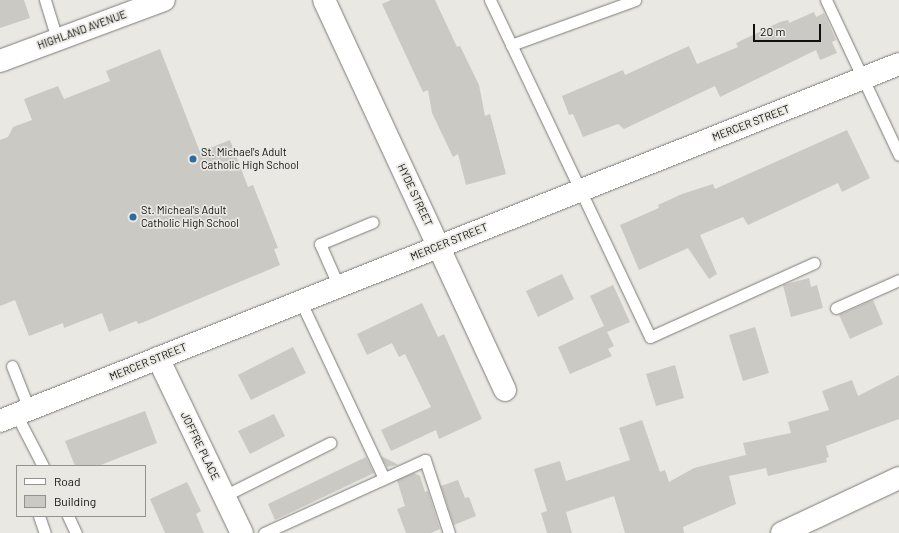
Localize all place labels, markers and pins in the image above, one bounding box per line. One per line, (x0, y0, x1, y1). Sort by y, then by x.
place label: St. Michael's Adult Catholic High School (201, 146, 299, 172)
marker: St. Michael's Adult Catholic High School (188, 154, 198, 164)
place label: St. Micheal's Adult Catholic High School (141, 204, 239, 230)
marker: St. Micheal's Adult Catholic High School (128, 212, 138, 222)

